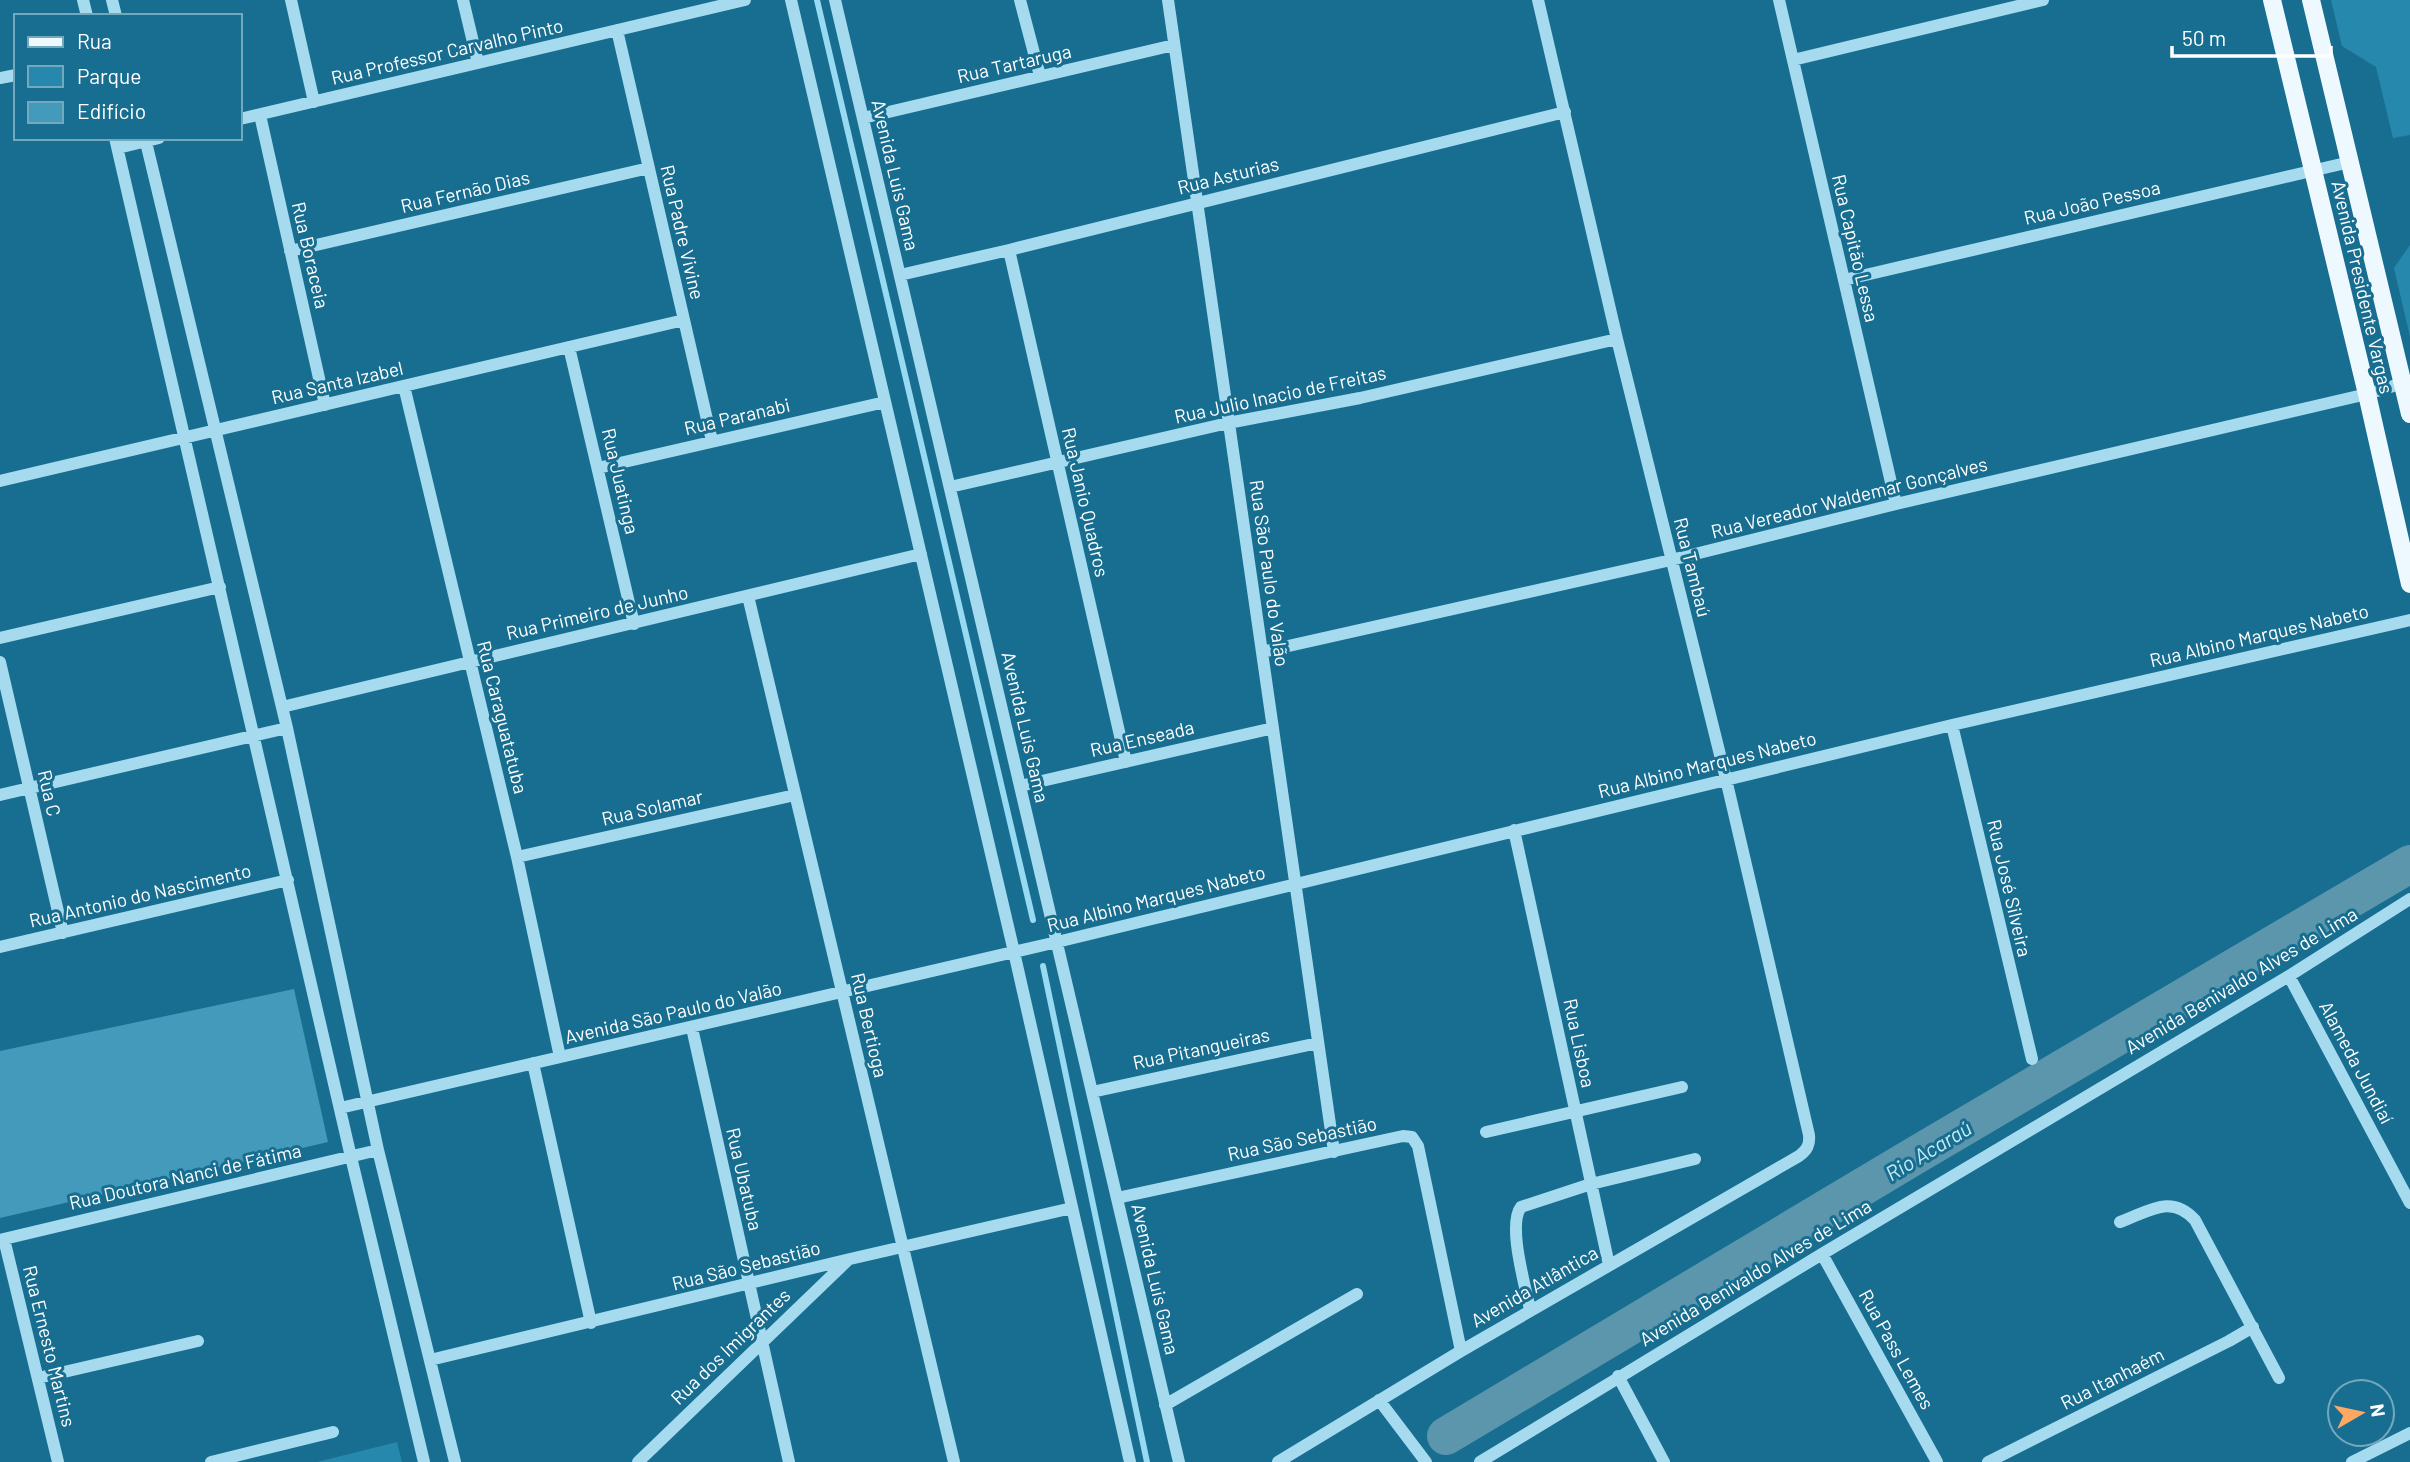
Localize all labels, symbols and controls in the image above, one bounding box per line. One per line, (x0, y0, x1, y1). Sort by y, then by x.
street label: Rua Professor Carvalho Pinto (329, 13, 565, 89)
legend (14, 14, 242, 140)
scale bar (2172, 14, 2331, 58)
text: 50 m (2182, 25, 2226, 50)
text: Rua (77, 28, 112, 53)
street label: Rua Tartaruga (955, 39, 1073, 87)
text: Parque (77, 63, 142, 88)
street label: Avenida Luis Gama (867, 97, 925, 253)
text: Edifício (77, 98, 146, 123)
street label: Rua Asturias (1175, 151, 1281, 199)
street label: Rua Padre Vivine (656, 162, 710, 302)
street label: Rua Fernão Dias (398, 165, 532, 217)
street label: Rua Capitão Lessa (1828, 172, 1884, 324)
street label: Rua João Pessoa (2022, 175, 2162, 229)
street label: Avenida Presidente Vargas (2327, 178, 2399, 396)
street label: Rua Boraceia (288, 199, 334, 311)
street label: Rua Santa Izabel (269, 356, 405, 408)
street label: Rua Julio Inacio de Freitas (1172, 360, 1388, 428)
street label: Rua Paranabi (682, 393, 792, 439)
street label: Rua Janio Quadros (1058, 425, 1114, 579)
street label: Rua Juatinga (598, 426, 644, 536)
street label: Rua Vereador Waldemar Gonçalves (1708, 451, 1990, 543)
street label: Rua São Paulo do Valão (1245, 478, 1295, 668)
street label: Rua Tambaú (1670, 515, 1716, 619)
street label: Rua Primeiro de Junho (504, 580, 690, 644)
street label: Rua Albino Marques Nabeto (2147, 599, 2371, 671)
street label: Rua Caraguatatuba (473, 638, 533, 796)
street label: Avenida Luis Gama (997, 649, 1055, 805)
street label: Rua Enseada (1088, 715, 1196, 761)
street label: Rua Albino Marques Nabeto (1596, 726, 1818, 802)
street label: Rua C (34, 768, 66, 818)
street label: Rua Solamar (599, 784, 705, 830)
street label: Rua José Silveira (1983, 817, 2037, 959)
street label: Rua Antonio do Nascimento (27, 858, 253, 932)
street label: Rua Albino Marques Nabeto (1045, 860, 1267, 936)
street label: Avenida Benivaldo Alves de Lima (2121, 902, 2361, 1058)
street label: Rua Bertioga (847, 971, 893, 1079)
street label: Avenida São Paulo do Valão (562, 976, 784, 1048)
street label: Rua Lisboa (1559, 996, 1601, 1090)
street label: Alameda Jundiaí (2315, 997, 2399, 1127)
street label: Rua Pitangueiras (1130, 1022, 1272, 1074)
street label: Rua São Sebastião (1225, 1111, 1379, 1165)
water label: Rio Acaraú (1880, 1115, 1976, 1185)
street label: Rua Ubatuba (722, 1125, 768, 1233)
street label: Rua Doutora Nanci de Fátima (67, 1138, 303, 1214)
street label: Avenida Benivaldo Alves de Lima (1635, 1194, 1875, 1350)
street label: Avenida Luis Gama (1127, 1201, 1185, 1357)
street label: Rua São Sebastião (669, 1235, 823, 1295)
street label: Avenida Atlântica (1466, 1240, 1602, 1332)
street label: Rua Ernesto Martins (19, 1263, 81, 1429)
street label: Rua dos Imigrantes (665, 1283, 795, 1409)
street label: Rua Pass Lemes (1855, 1285, 1939, 1413)
street label: Rua Itanhaém (2056, 1342, 2168, 1414)
north arrow (2326, 1378, 2396, 1448)
text: N (2366, 1402, 2391, 1418)

